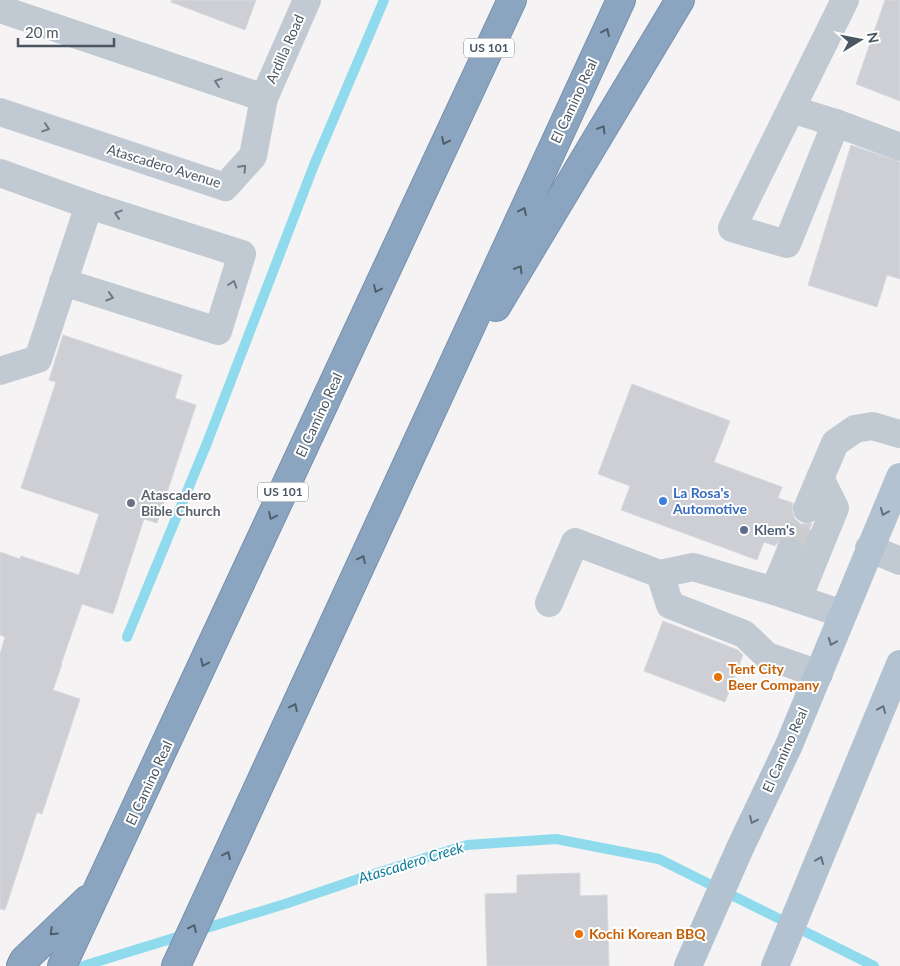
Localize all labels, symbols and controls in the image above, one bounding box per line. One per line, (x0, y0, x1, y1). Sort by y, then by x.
street label: Ardilla Road (262, 12, 307, 86)
scale bar (18, 15, 114, 47)
north arrow (835, 15, 885, 65)
text: 20 m (25, 23, 59, 41)
one-way arrow (600, 28, 610, 37)
text: N (864, 31, 883, 44)
road number: US 101 (464, 38, 514, 58)
street label: El Camino Real (547, 56, 601, 146)
one-way arrow (214, 78, 222, 88)
one-way arrow (42, 122, 50, 132)
one-way arrow (596, 126, 606, 135)
one-way arrow (441, 136, 452, 145)
street label: Atascadero Avenue (105, 140, 223, 191)
one-way arrow (237, 164, 246, 173)
one-way arrow (517, 208, 527, 217)
one-way arrow (114, 210, 122, 220)
one-way arrow (512, 265, 522, 274)
one-way arrow (227, 280, 237, 289)
one-way arrow (373, 284, 383, 293)
one-way arrow (105, 291, 113, 301)
street label: El Camino Real (292, 370, 346, 460)
road number: US 101 (258, 482, 308, 502)
place label: La Rosa's Automotive (672, 484, 747, 517)
place label: Atascadero Bible Church (140, 486, 221, 519)
marker: La Rosa's Automotive (657, 495, 669, 507)
marker: Atascadero Bible Church (125, 497, 137, 509)
one-way arrow (880, 507, 891, 516)
one-way arrow (268, 511, 278, 520)
place label: Klem's (754, 521, 795, 538)
marker: Klem's (738, 524, 750, 536)
one-way arrow (356, 556, 366, 565)
one-way arrow (827, 637, 838, 646)
one-way arrow (200, 658, 210, 667)
place label: Tent City Beer Company (728, 660, 820, 693)
marker: Tent City Beer Company (712, 671, 724, 683)
one-way arrow (288, 703, 299, 712)
street label: El Camino Real (758, 705, 811, 795)
one-way arrow (876, 706, 886, 714)
street label: El Camino Real (122, 738, 176, 828)
one-way arrow (749, 815, 759, 824)
water label: Atascadero Creek (355, 837, 466, 887)
one-way arrow (220, 851, 231, 860)
one-way arrow (813, 856, 824, 865)
one-way arrow (187, 924, 197, 933)
place label: Kochi Korean BBQ (589, 925, 706, 942)
one-way arrow (49, 926, 58, 935)
marker: Kochi Korean BBQ (573, 928, 585, 940)

